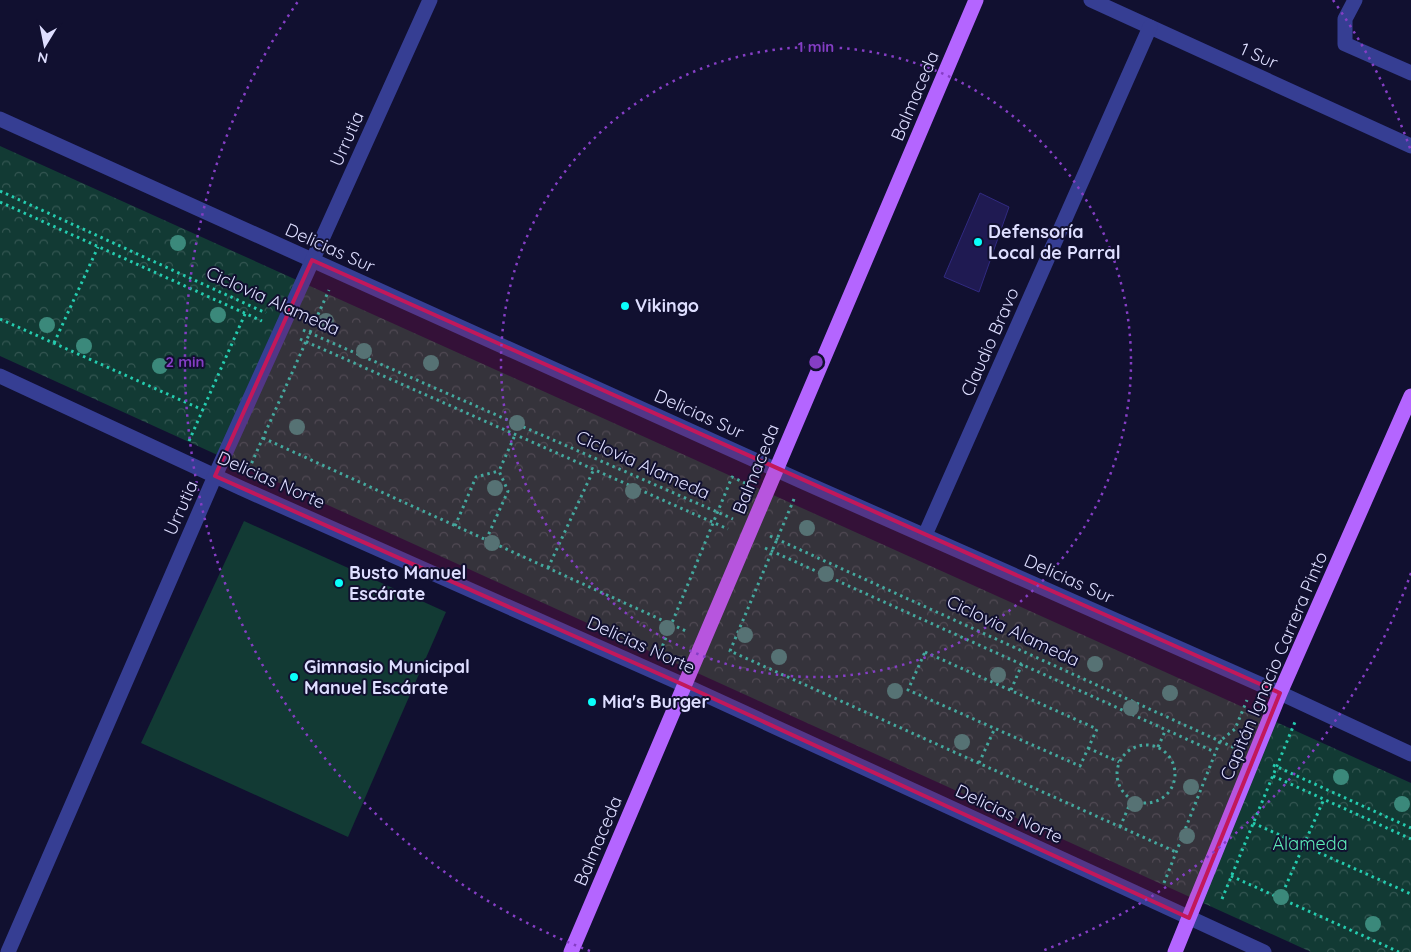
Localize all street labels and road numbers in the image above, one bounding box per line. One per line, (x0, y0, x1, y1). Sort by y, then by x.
street label: 1 Sur (1237, 37, 1282, 74)
street label: Balmaceda (885, 47, 944, 144)
street label: Urrutia (324, 108, 369, 170)
street label: Delicias Sur (282, 218, 379, 278)
street label: Ciclovia Alameda (203, 261, 344, 340)
street label: Claudio Bravo (955, 284, 1024, 400)
street label: Delicias Sur (651, 384, 748, 444)
street label: Balmaceda (727, 420, 784, 517)
street label: Ciclovia Alameda (573, 425, 714, 504)
street label: Delicias Norte (214, 445, 329, 514)
street label: Urrutia (158, 477, 203, 539)
street label: Capitán Ignacio Carrera Pinto (1215, 548, 1332, 784)
street label: Delicias Sur (1021, 549, 1118, 609)
street label: Ciclovia Alameda (943, 590, 1083, 671)
street label: Delicias Norte (584, 610, 699, 679)
street label: Delicias Norte (952, 779, 1067, 848)
street label: Balmaceda (568, 792, 627, 889)

